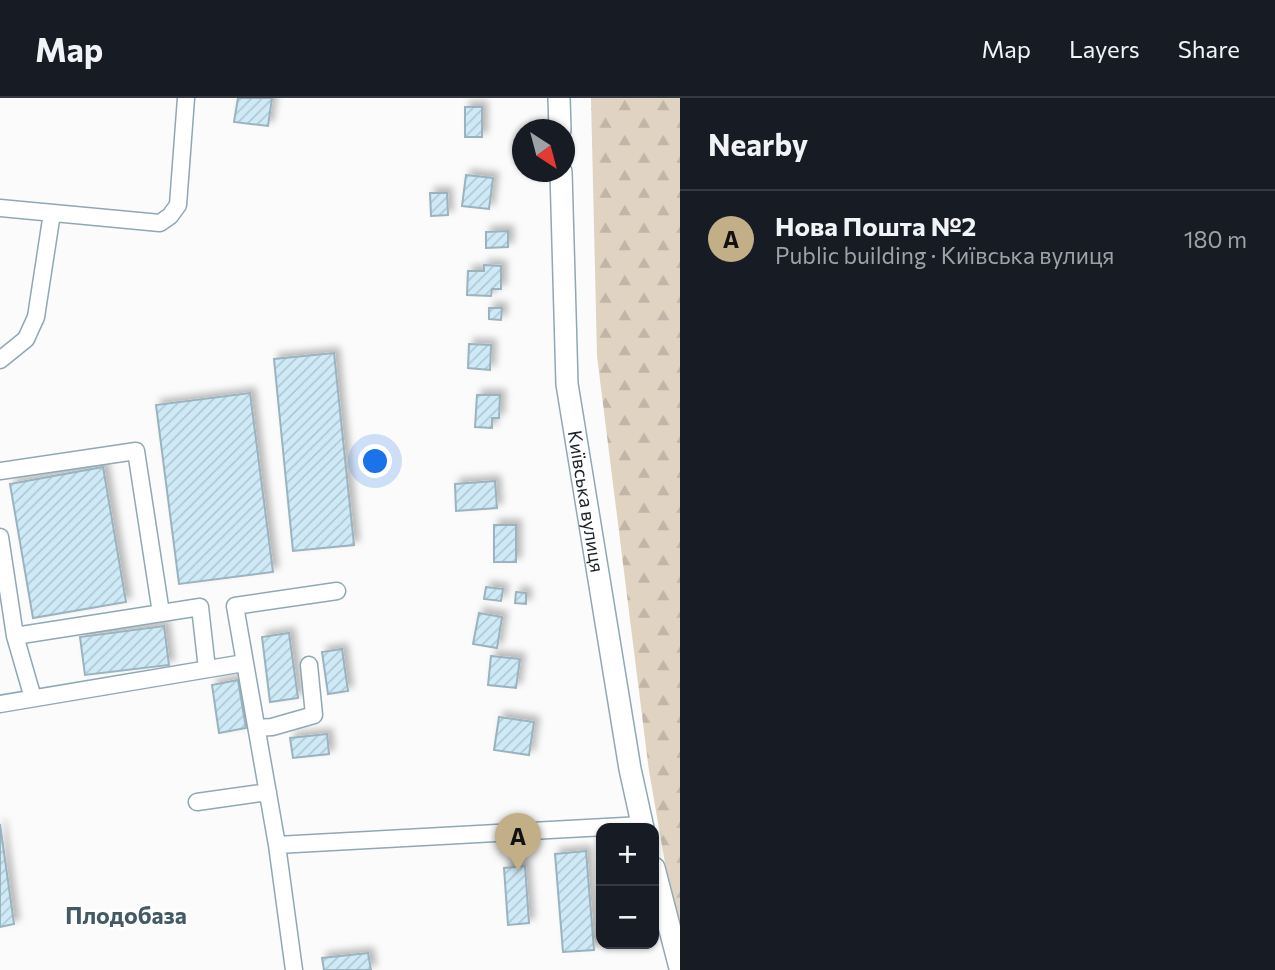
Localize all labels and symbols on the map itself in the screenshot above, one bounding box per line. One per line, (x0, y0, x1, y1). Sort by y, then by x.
north arrow (512, 119, 575, 182)
street label: Київська вулиця (564, 429, 610, 574)
your location (358, 444, 392, 478)
pin: A (495, 813, 541, 871)
district label: Плодобаза (65, 901, 187, 929)

